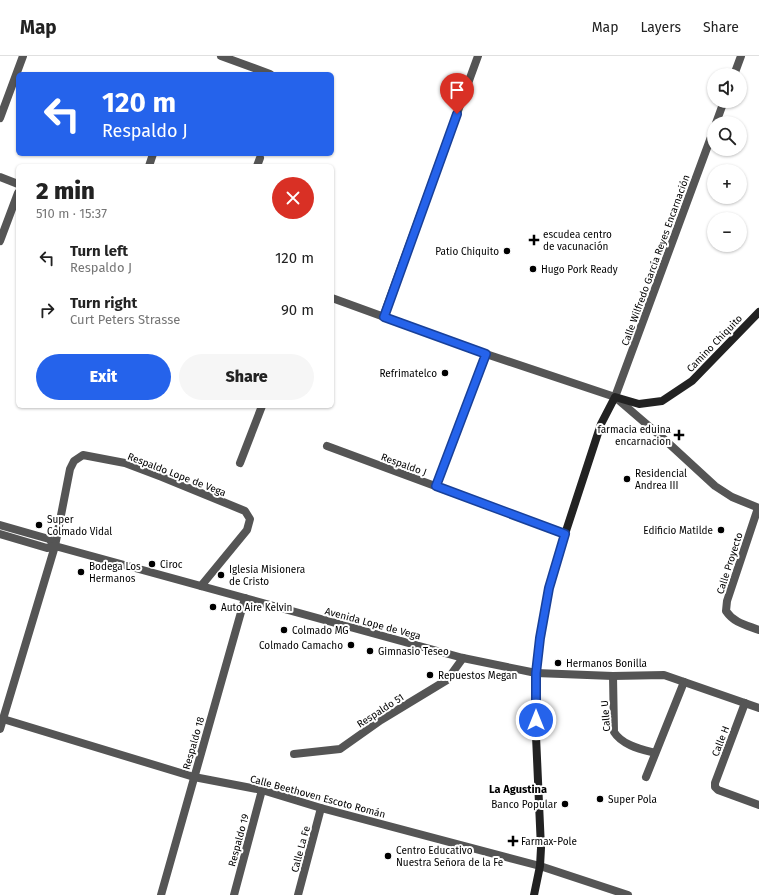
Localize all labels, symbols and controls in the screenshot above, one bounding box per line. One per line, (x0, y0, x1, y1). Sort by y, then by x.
text: Map (20, 16, 57, 39)
text: Map (592, 19, 618, 36)
text: Layers (640, 19, 681, 36)
text: Share (703, 19, 739, 36)
map controls (707, 68, 747, 252)
button: sound (707, 68, 747, 108)
pin (440, 73, 474, 114)
icon: arrive (446, 79, 468, 101)
text: 120 m (102, 86, 176, 119)
icon: left (36, 88, 88, 140)
button: search (707, 116, 747, 156)
text: Respaldo J (102, 120, 188, 142)
button: + (707, 164, 747, 204)
street label: Calle Wilfredo García Reyes Encarnación (618, 173, 693, 348)
text: 2 min (36, 177, 95, 205)
button: close (272, 177, 314, 219)
text: 510 m · 15:37 (36, 206, 107, 221)
button: − (707, 212, 747, 252)
place label: escudea centro de vacunación (543, 229, 612, 253)
marker: escudea centro de vacunación (528, 234, 540, 246)
text: Turn left (70, 242, 128, 260)
place label: Patio Chiquito (435, 246, 499, 258)
marker: Patio Chiquito (502, 246, 512, 256)
icon: left (36, 247, 58, 269)
text: 120 m (275, 249, 314, 267)
text: Respaldo J (70, 260, 132, 275)
marker: Hugo Pork Ready (528, 264, 538, 274)
place label: Hugo Pork Ready (541, 264, 618, 276)
text: Turn right (70, 294, 137, 312)
icon: right (36, 299, 58, 321)
text: 90 m (281, 301, 314, 319)
text: Curt Peters Strasse (70, 312, 180, 327)
street label: Camino Chiquito (684, 313, 745, 375)
button: Exit (36, 354, 171, 400)
button: Share (179, 354, 314, 400)
place label: Refrimatelco (379, 368, 437, 380)
marker: Refrimatelco (440, 368, 450, 378)
place label: farmacia eduina encarnacion (598, 424, 671, 448)
marker: farmacia eduina encarnacion (674, 430, 684, 440)
street label: Respaldo Lope de Vega (126, 451, 228, 499)
street label: Respaldo J (379, 451, 428, 479)
place label: Residencial Andrea III (635, 468, 687, 492)
marker: Residencial Andrea III (622, 474, 632, 484)
place label: Super Colmado Vidal (47, 514, 112, 538)
marker: Super Colmado Vidal (34, 520, 44, 530)
place label: Edificio Matilde (643, 525, 713, 537)
marker: Edificio Matilde (716, 525, 726, 535)
street label: Calle Proyecto (714, 531, 746, 596)
marker: Ciroc (147, 559, 157, 569)
place label: Ciroc (160, 559, 183, 571)
place label: Bodega Los Hermanos (89, 561, 141, 585)
place label: Iglesia Misionera de Cristo (229, 564, 305, 588)
marker: Bodega Los Hermanos (76, 567, 86, 577)
marker: Iglesia Misionera de Cristo (216, 570, 226, 580)
marker: Auto Aire Kelvin (208, 602, 218, 612)
place label: Auto Aire Kelvin (221, 602, 292, 614)
street label: Avenida Lope de Vega (324, 605, 422, 643)
marker: Colmado MG (279, 625, 289, 635)
place label: Colmado MG (292, 625, 349, 637)
place label: Colmado Camacho (259, 640, 343, 652)
marker: Colmado Camacho (346, 640, 356, 650)
marker: Gimnasio Teseo (365, 646, 375, 656)
place label: Gimnasio Teseo (378, 646, 449, 658)
marker: Hermanos Bonilla (553, 658, 563, 668)
place label: Hermanos Bonilla (566, 658, 647, 670)
marker: Repuestos Megan (425, 670, 435, 680)
place label: Repuestos Megan (438, 670, 517, 682)
street label: Respaldo 51 (355, 691, 406, 730)
position arrow (515, 699, 557, 741)
street label: Calle U (599, 700, 613, 732)
street label: Respaldo 18 (181, 715, 207, 771)
street label: Calle H (710, 724, 732, 758)
street label: Calle Beethoven Escoto Román (249, 773, 387, 821)
district label: La Agustina (489, 783, 547, 796)
marker: Super Pola (595, 794, 605, 804)
place label: Super Pola (608, 794, 657, 806)
place label: Banco Popular (491, 799, 557, 811)
marker: Banco Popular (560, 799, 570, 809)
street label: Respaldo 19 (226, 813, 252, 868)
street label: Calle La Fe (289, 825, 313, 874)
marker: Farmax-Pole (508, 836, 518, 846)
place label: Farmax-Pole (521, 836, 577, 848)
place label: Centro Educativo Nuestra Señora de la Fe (396, 845, 503, 869)
marker: Centro Educativo Nuestra Señora de la Fe (383, 851, 393, 861)

